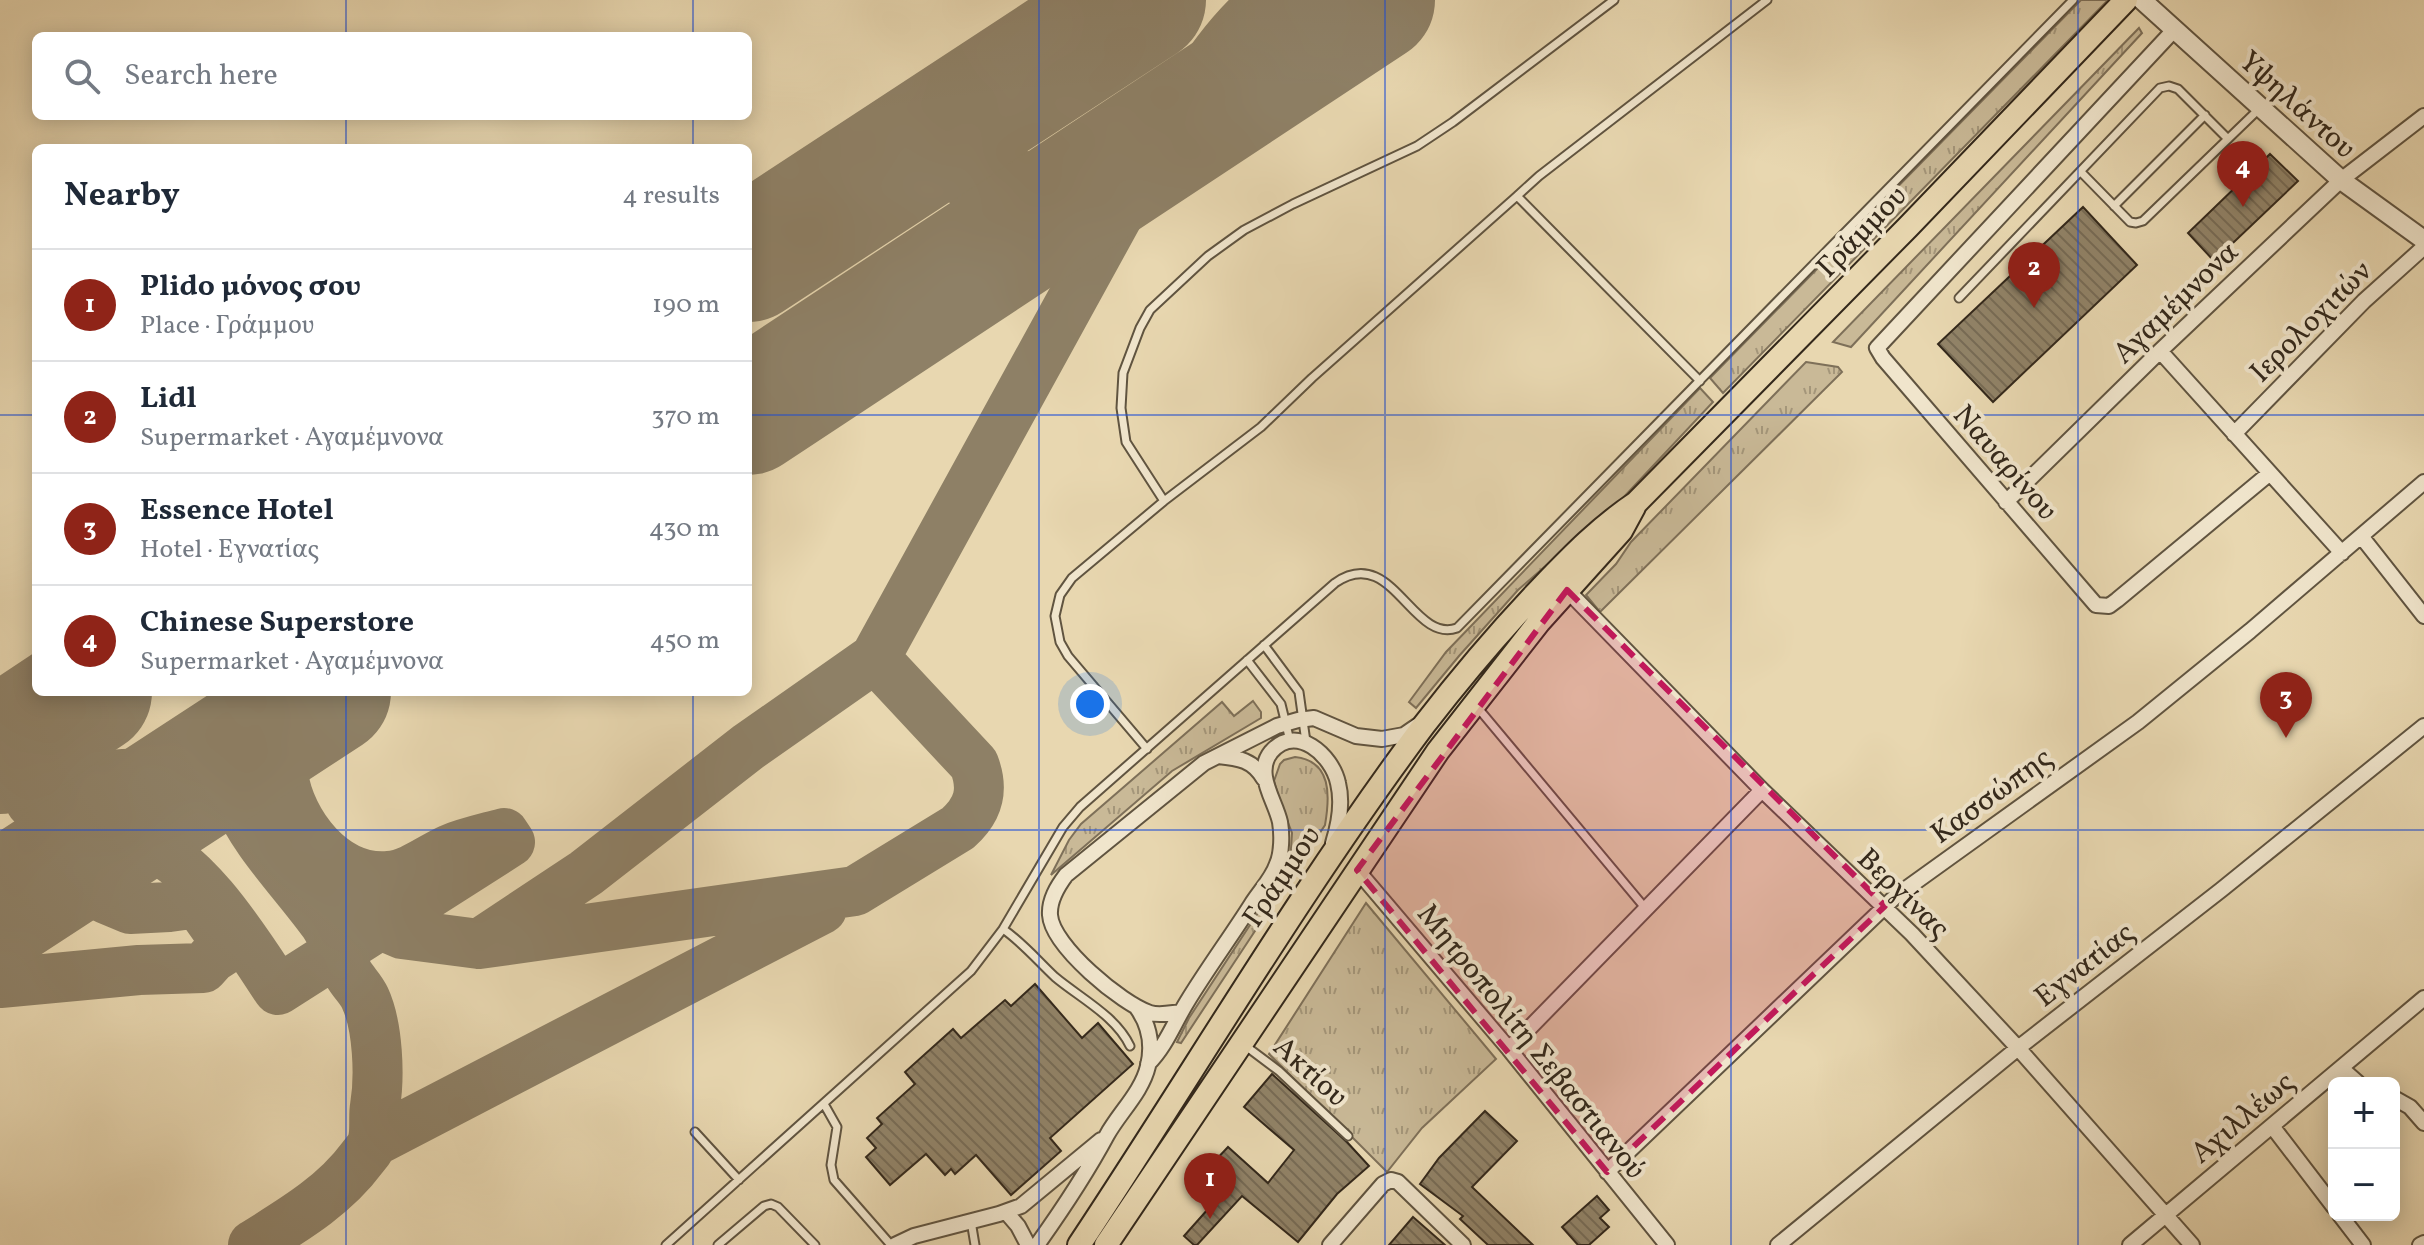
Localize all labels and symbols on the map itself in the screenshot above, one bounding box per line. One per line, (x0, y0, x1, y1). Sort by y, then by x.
street label: Υψηλάντου (2229, 42, 2364, 169)
pin: 4 (2217, 141, 2269, 207)
street label: Γράμμου (1808, 177, 1917, 288)
street label: Αγαμέμνονα (2104, 233, 2249, 374)
pin: 2 (2008, 242, 2060, 308)
street label: Ιερολοχιτών (2241, 252, 2382, 393)
street label: Ναυαρίνου (1942, 396, 2067, 530)
pin: 3 (2260, 672, 2312, 738)
your location (1070, 684, 1110, 724)
street label: Κασσώπης (1923, 738, 2062, 855)
street label: Γράμμου (1233, 818, 1332, 936)
street label: Βεργίνας (1847, 839, 1959, 949)
street label: Μητροπολίτη Σεβαστιανού (1406, 896, 1655, 1189)
street label: Εγνατίας (2026, 913, 2144, 1018)
street label: Ακτίου (1263, 1028, 1356, 1117)
street label: Αχιλλέως (2182, 1063, 2304, 1175)
pin: 1 (1184, 1153, 1236, 1219)

